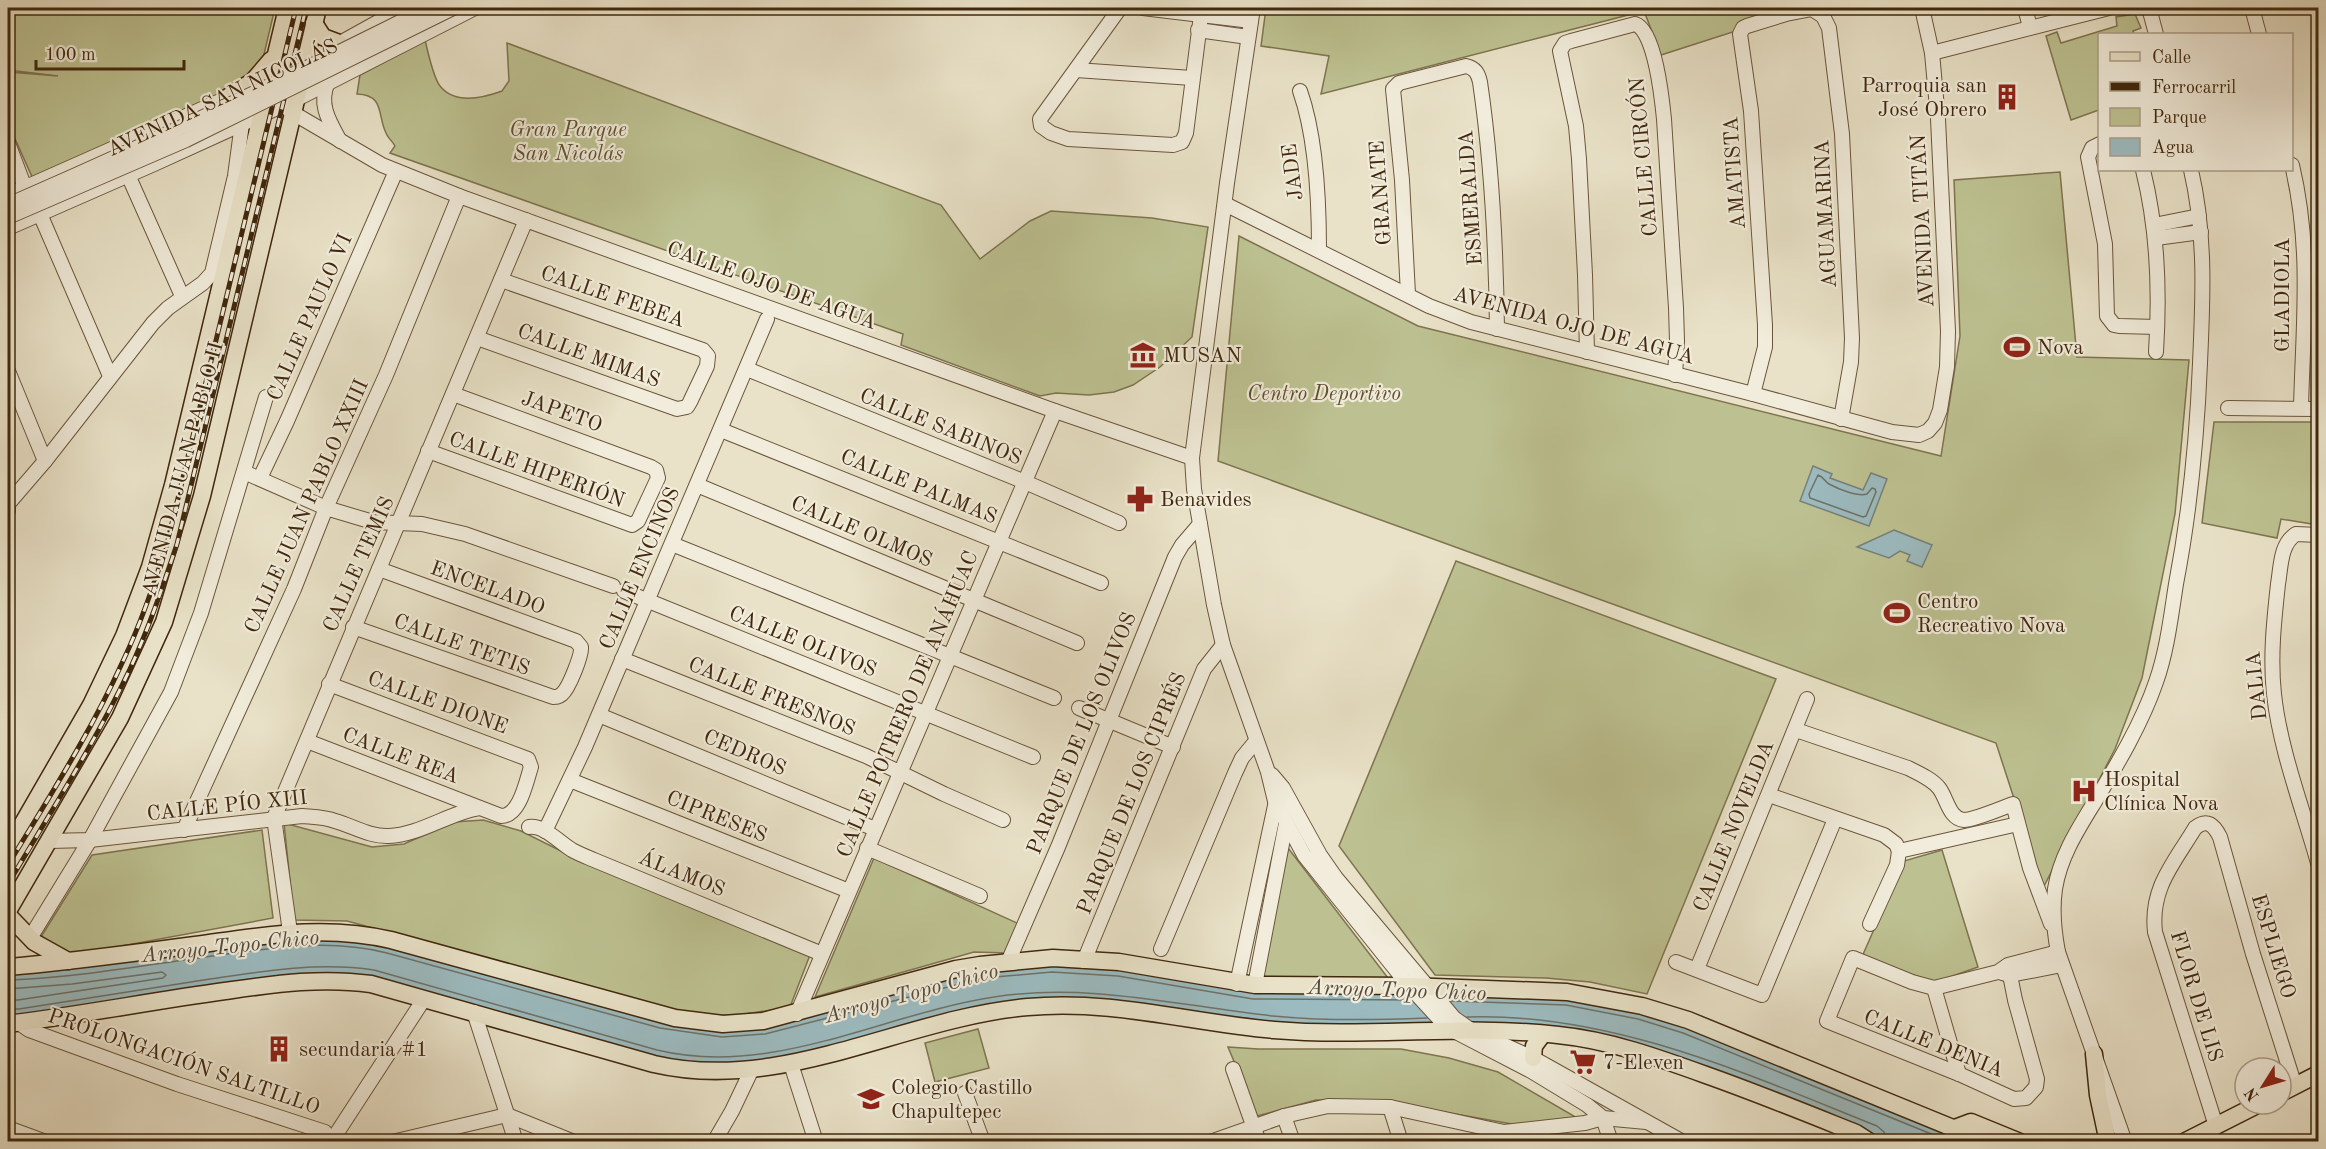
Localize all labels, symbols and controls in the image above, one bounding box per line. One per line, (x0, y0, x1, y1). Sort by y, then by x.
street label: AVENIDA SAN NICOLÁS (102, 32, 341, 161)
scale bar (36, 33, 184, 71)
legend (2098, 33, 2293, 171)
text: 100 m (45, 46, 96, 64)
text: Calle (2152, 49, 2191, 67)
street label: CALLE CIRCÓN (1622, 76, 1662, 238)
place label: Parroquia san José Obrero (1861, 76, 1987, 121)
text: Ferrocarril (2152, 79, 2236, 97)
building icon: Parroquia san José Obrero (1992, 82, 2022, 112)
text: Parque (2152, 109, 2207, 127)
street label: AMATISTA (1721, 116, 1750, 230)
park label: Gran Parque San Nicolás (509, 120, 627, 165)
street label: ESMERALDA (1456, 129, 1487, 266)
street label: AVENIDA TITÁN (1904, 134, 1939, 308)
street label: AGUAMARINA (1812, 139, 1841, 289)
text: Agua (2152, 139, 2194, 157)
street label: GRANATE (1367, 140, 1396, 246)
street label: JADE (1280, 142, 1307, 201)
street label: CALLE PAULO VI (264, 231, 357, 404)
street label: GLADIOLA (2273, 238, 2294, 352)
street label: CALLE OJO DE AGUA (664, 239, 879, 334)
street label: CALLE FEBEA (538, 263, 687, 332)
street label: AVENIDA OJO DE AGUA (1451, 284, 1696, 369)
street label: CALLE MIMAS (514, 321, 663, 392)
sports icon: Nova (2002, 332, 2032, 362)
place label: Nova (2037, 338, 2084, 359)
street label: AVENIDA JUAN PABLO II (139, 340, 228, 599)
museum icon: MUSAN (1128, 340, 1158, 370)
place label: MUSAN (1163, 346, 1242, 367)
street label: CALLE JUAN PABLO XXIII (242, 376, 373, 637)
park label: Centro Deportivo (1247, 384, 1401, 405)
street label: CALLE SABINOS (856, 385, 1024, 469)
street label: JAPETO (518, 388, 605, 437)
street label: CALLE HIPERIÓN (446, 424, 629, 512)
street label: CALLE PALMAS (837, 446, 1000, 528)
street label: CALLE ENCINOS (597, 484, 684, 653)
pharmacy icon: Benavides (1125, 484, 1155, 514)
place label: Benavides (1160, 490, 1252, 511)
street label: CALLE OLMOS (788, 493, 935, 572)
street label: CALLE TEMIS (320, 494, 399, 636)
street label: CALLE POTRERO DE ANÁHUAC (830, 547, 983, 861)
street label: ENCELADO (427, 558, 548, 619)
place label: Centro Recreativo Nova (1917, 592, 2065, 637)
sports icon: Centro Recreativo Nova (1882, 598, 1912, 628)
street label: CALLE OLIVOS (726, 603, 879, 682)
street label: PARQUE DE LOS OLIVOS (1024, 609, 1141, 858)
street label: CALLE TETIS (391, 611, 532, 680)
street label: DALIA (2243, 650, 2272, 721)
street label: CALLE FRESNOS (685, 654, 858, 740)
street label: CALLE DIONE (365, 668, 510, 739)
street label: PARQUE DE LOS CIPRÉS (1070, 668, 1191, 918)
street label: CALLE REA (339, 725, 462, 788)
street label: CEDROS (700, 727, 789, 780)
street label: CALLE NOVELDA (1690, 738, 1778, 915)
place label: Hospital Clínica Nova (2104, 770, 2218, 815)
hospital icon: Hospital Clínica Nova (2069, 776, 2099, 806)
street label: CALLE PÍO XIII (145, 784, 308, 825)
street label: CIPRESES (663, 788, 770, 847)
street label: ÁLAMOS (635, 844, 729, 901)
street label: ESPLIEGO (2247, 892, 2298, 1001)
water label: Arroyo Topo Chico (139, 927, 320, 967)
street label: FLOR DE LIS (2166, 928, 2225, 1065)
water label: Arroyo Topo Chico (821, 960, 1001, 1028)
water label: Arroyo Topo Chico (1306, 977, 1487, 1005)
street label: PROLONGACIÓN SALTILLO (45, 1001, 324, 1119)
street label: CALLE DENIA (1860, 1007, 2006, 1082)
building icon: secundaria #1 (264, 1034, 294, 1064)
place label: secundaria #1 (299, 1040, 428, 1061)
supermarket icon: 7-Eleven (1568, 1047, 1598, 1077)
place label: 7-Eleven (1603, 1053, 1684, 1074)
north arrow (2233, 1056, 2293, 1116)
place label: Colegio Castillo Chapultepec (891, 1078, 1032, 1123)
school or university icon: Colegio Castillo Chapultepec (856, 1084, 886, 1114)
text: N (2242, 1084, 2263, 1104)

